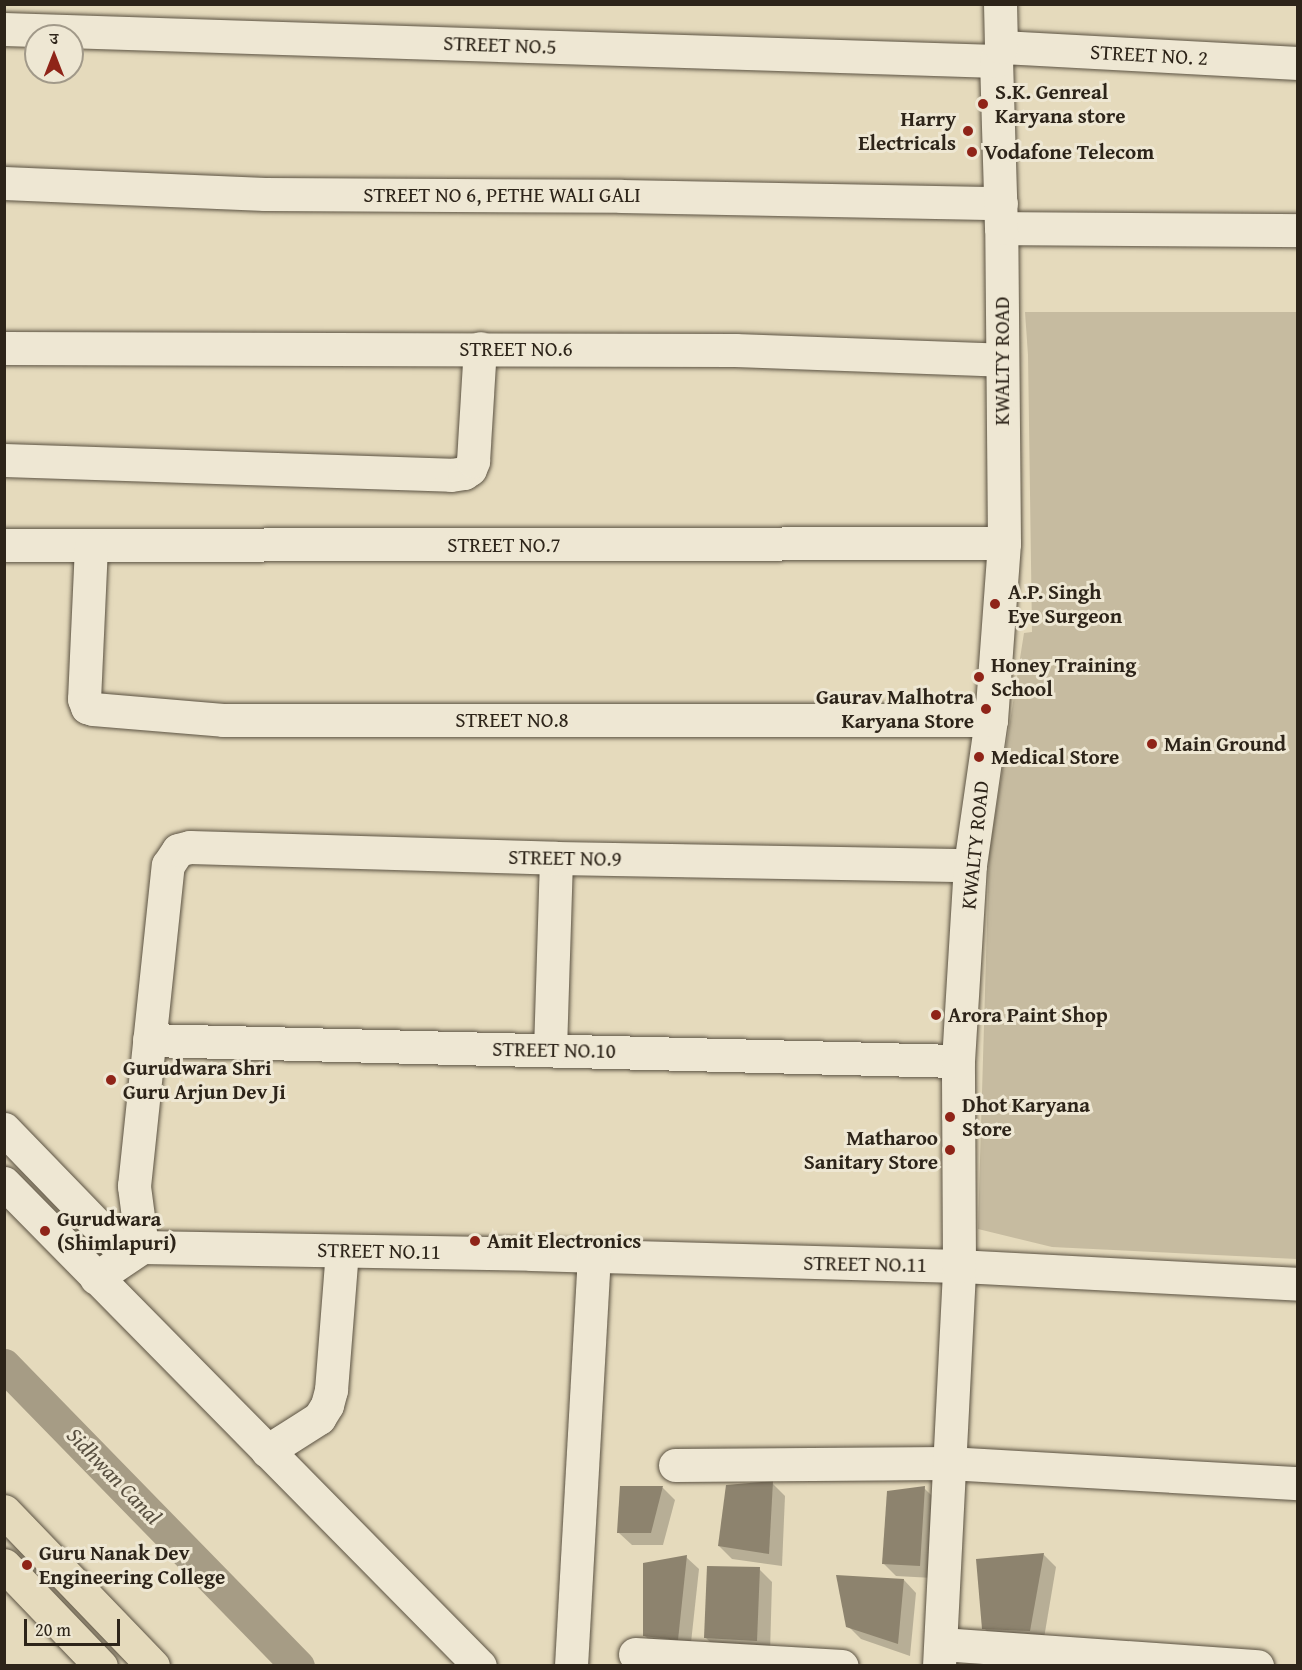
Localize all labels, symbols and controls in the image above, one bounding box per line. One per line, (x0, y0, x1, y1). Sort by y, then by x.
north arrow (24, 24, 84, 84)
text: उ (50, 26, 58, 50)
street label: STREET NO.5 (443, 30, 557, 60)
street label: STREET NO. 2 (1089, 39, 1209, 71)
place label: S.K. Genreal Karyana store (995, 79, 1125, 129)
marker: S.K. Genreal Karyana store (976, 97, 990, 111)
place label: Harry Electricals (858, 106, 956, 156)
marker: Harry Electricals (961, 124, 975, 138)
place label: Vodafone Telecom (984, 139, 1154, 165)
marker: Vodafone Telecom (965, 145, 979, 159)
street label: STREET NO 6, PETHE WALI GALI (363, 182, 641, 208)
street label: KWALTY ROAD (989, 296, 1015, 426)
street label: STREET NO.6 (459, 336, 573, 362)
street label: STREET NO.7 (447, 532, 561, 558)
place label: A.P. Singh Eye Surgeon (1008, 579, 1122, 629)
marker: A.P. Singh Eye Surgeon (986, 595, 1004, 613)
place label: Honey Training School (991, 652, 1136, 702)
marker: Honey Training School (972, 670, 986, 684)
place label: Gaurav Malhotra Karyana Store (816, 684, 974, 734)
marker: Gaurav Malhotra Karyana Store (979, 702, 993, 716)
street label: STREET NO.8 (455, 707, 569, 733)
place label: Main Ground (1164, 731, 1286, 757)
marker: Main Ground (1145, 737, 1159, 751)
place label: Medical Store (991, 744, 1119, 770)
marker: Medical Store (972, 750, 986, 764)
street label: KWALTY ROAD (956, 780, 994, 910)
street label: STREET NO.9 (508, 844, 622, 872)
place label: Arora Paint Shop (948, 1002, 1108, 1028)
marker: Arora Paint Shop (929, 1008, 943, 1022)
street label: STREET NO.10 (492, 1036, 616, 1064)
place label: Gurudwara Shri Guru Arjun Dev Ji (123, 1055, 286, 1105)
marker: Gurudwara Shri Guru Arjun Dev Ji (104, 1073, 118, 1087)
place label: Dhot Karyana Store (962, 1092, 1090, 1142)
marker: Dhot Karyana Store (943, 1110, 957, 1124)
place label: Matharoo Sanitary Store (804, 1125, 938, 1175)
marker: Matharoo Sanitary Store (943, 1143, 957, 1157)
place label: Gurudwara (Shimlapuri) (57, 1206, 176, 1256)
marker: Gurudwara (Shimlapuri) (38, 1224, 52, 1238)
place label: Amit Electronics (487, 1228, 641, 1254)
marker: Amit Electronics (468, 1234, 482, 1248)
street label: STREET NO.11 (317, 1237, 441, 1265)
street label: STREET NO.11 (803, 1250, 927, 1278)
water label: Sidhwan Canal (61, 1422, 167, 1530)
place label: Guru Nanak Dev Engineering College (39, 1540, 225, 1590)
marker: Guru Nanak Dev Engineering College (20, 1558, 34, 1572)
scale bar (27, 1607, 123, 1645)
text: 20 m (35, 1616, 71, 1643)

